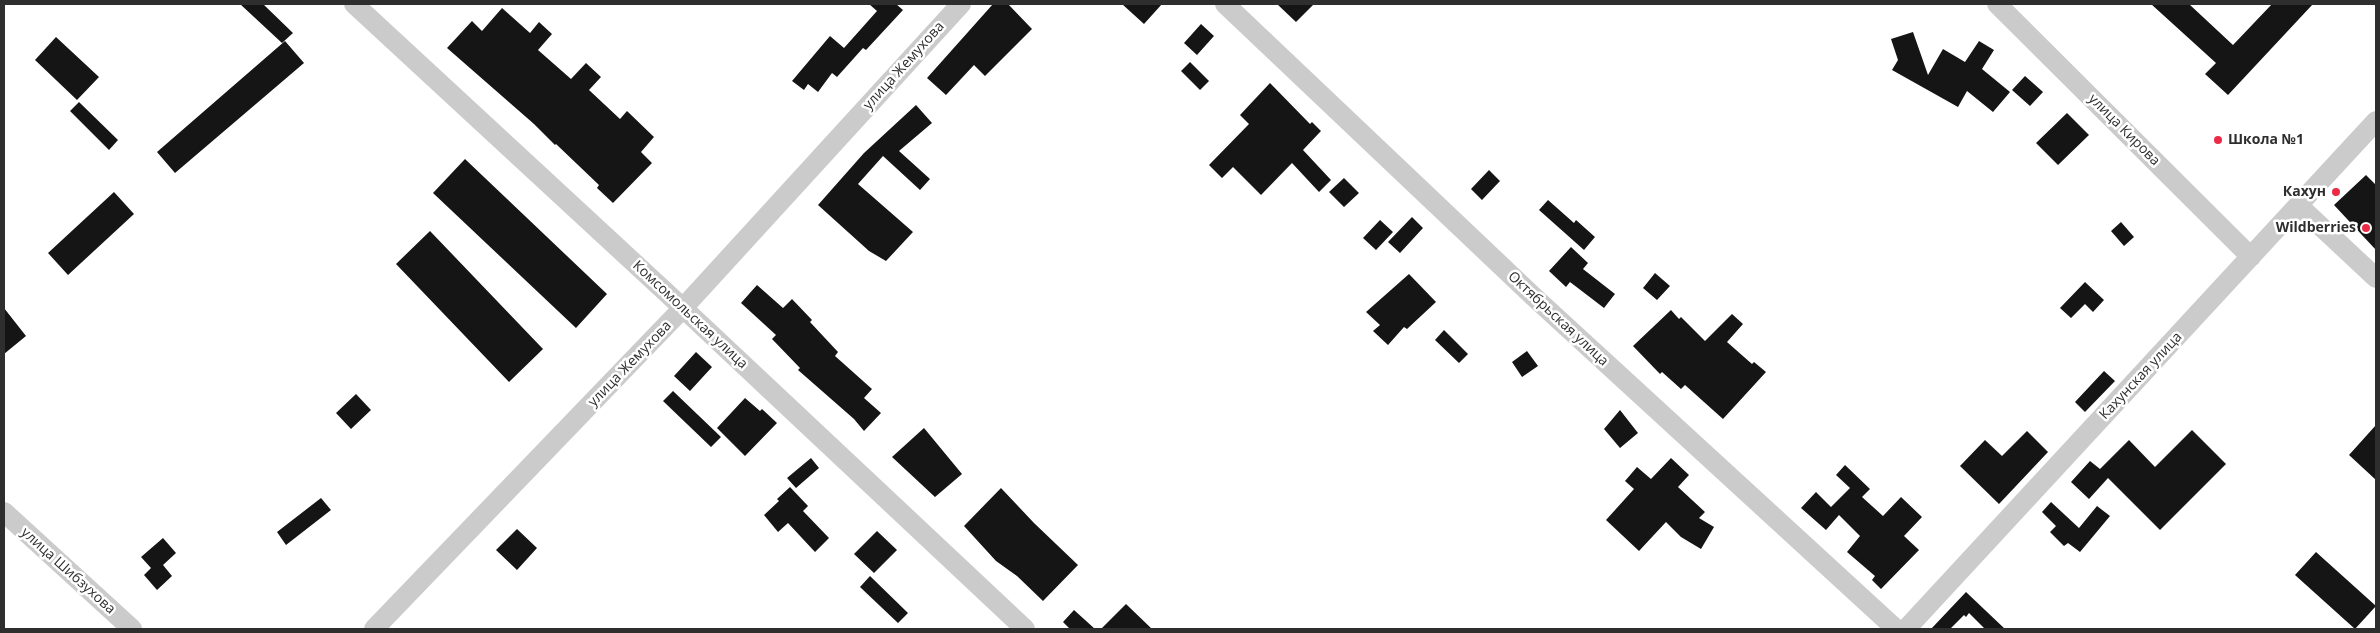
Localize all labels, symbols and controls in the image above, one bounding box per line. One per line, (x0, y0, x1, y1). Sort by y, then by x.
street label: улица Жемухова (860, 19, 948, 113)
street label: улица Кирова (2085, 91, 2163, 169)
place label: Школа №1 (2228, 132, 2304, 148)
marker: Школа №1 (2212, 134, 2224, 146)
place label: Кахун (2283, 184, 2326, 200)
marker: Кахун (2330, 186, 2342, 198)
place label: Wildberries (2276, 220, 2356, 236)
marker: Wildberries (2360, 222, 2372, 234)
street label: Комсомольская улица (629, 257, 751, 373)
street label: Октябрьская улица (1504, 268, 1612, 370)
street label: улица Жемухова (585, 318, 675, 410)
street label: Кахунская улица (2096, 329, 2186, 423)
street label: улица Шибзухова (17, 524, 119, 618)

